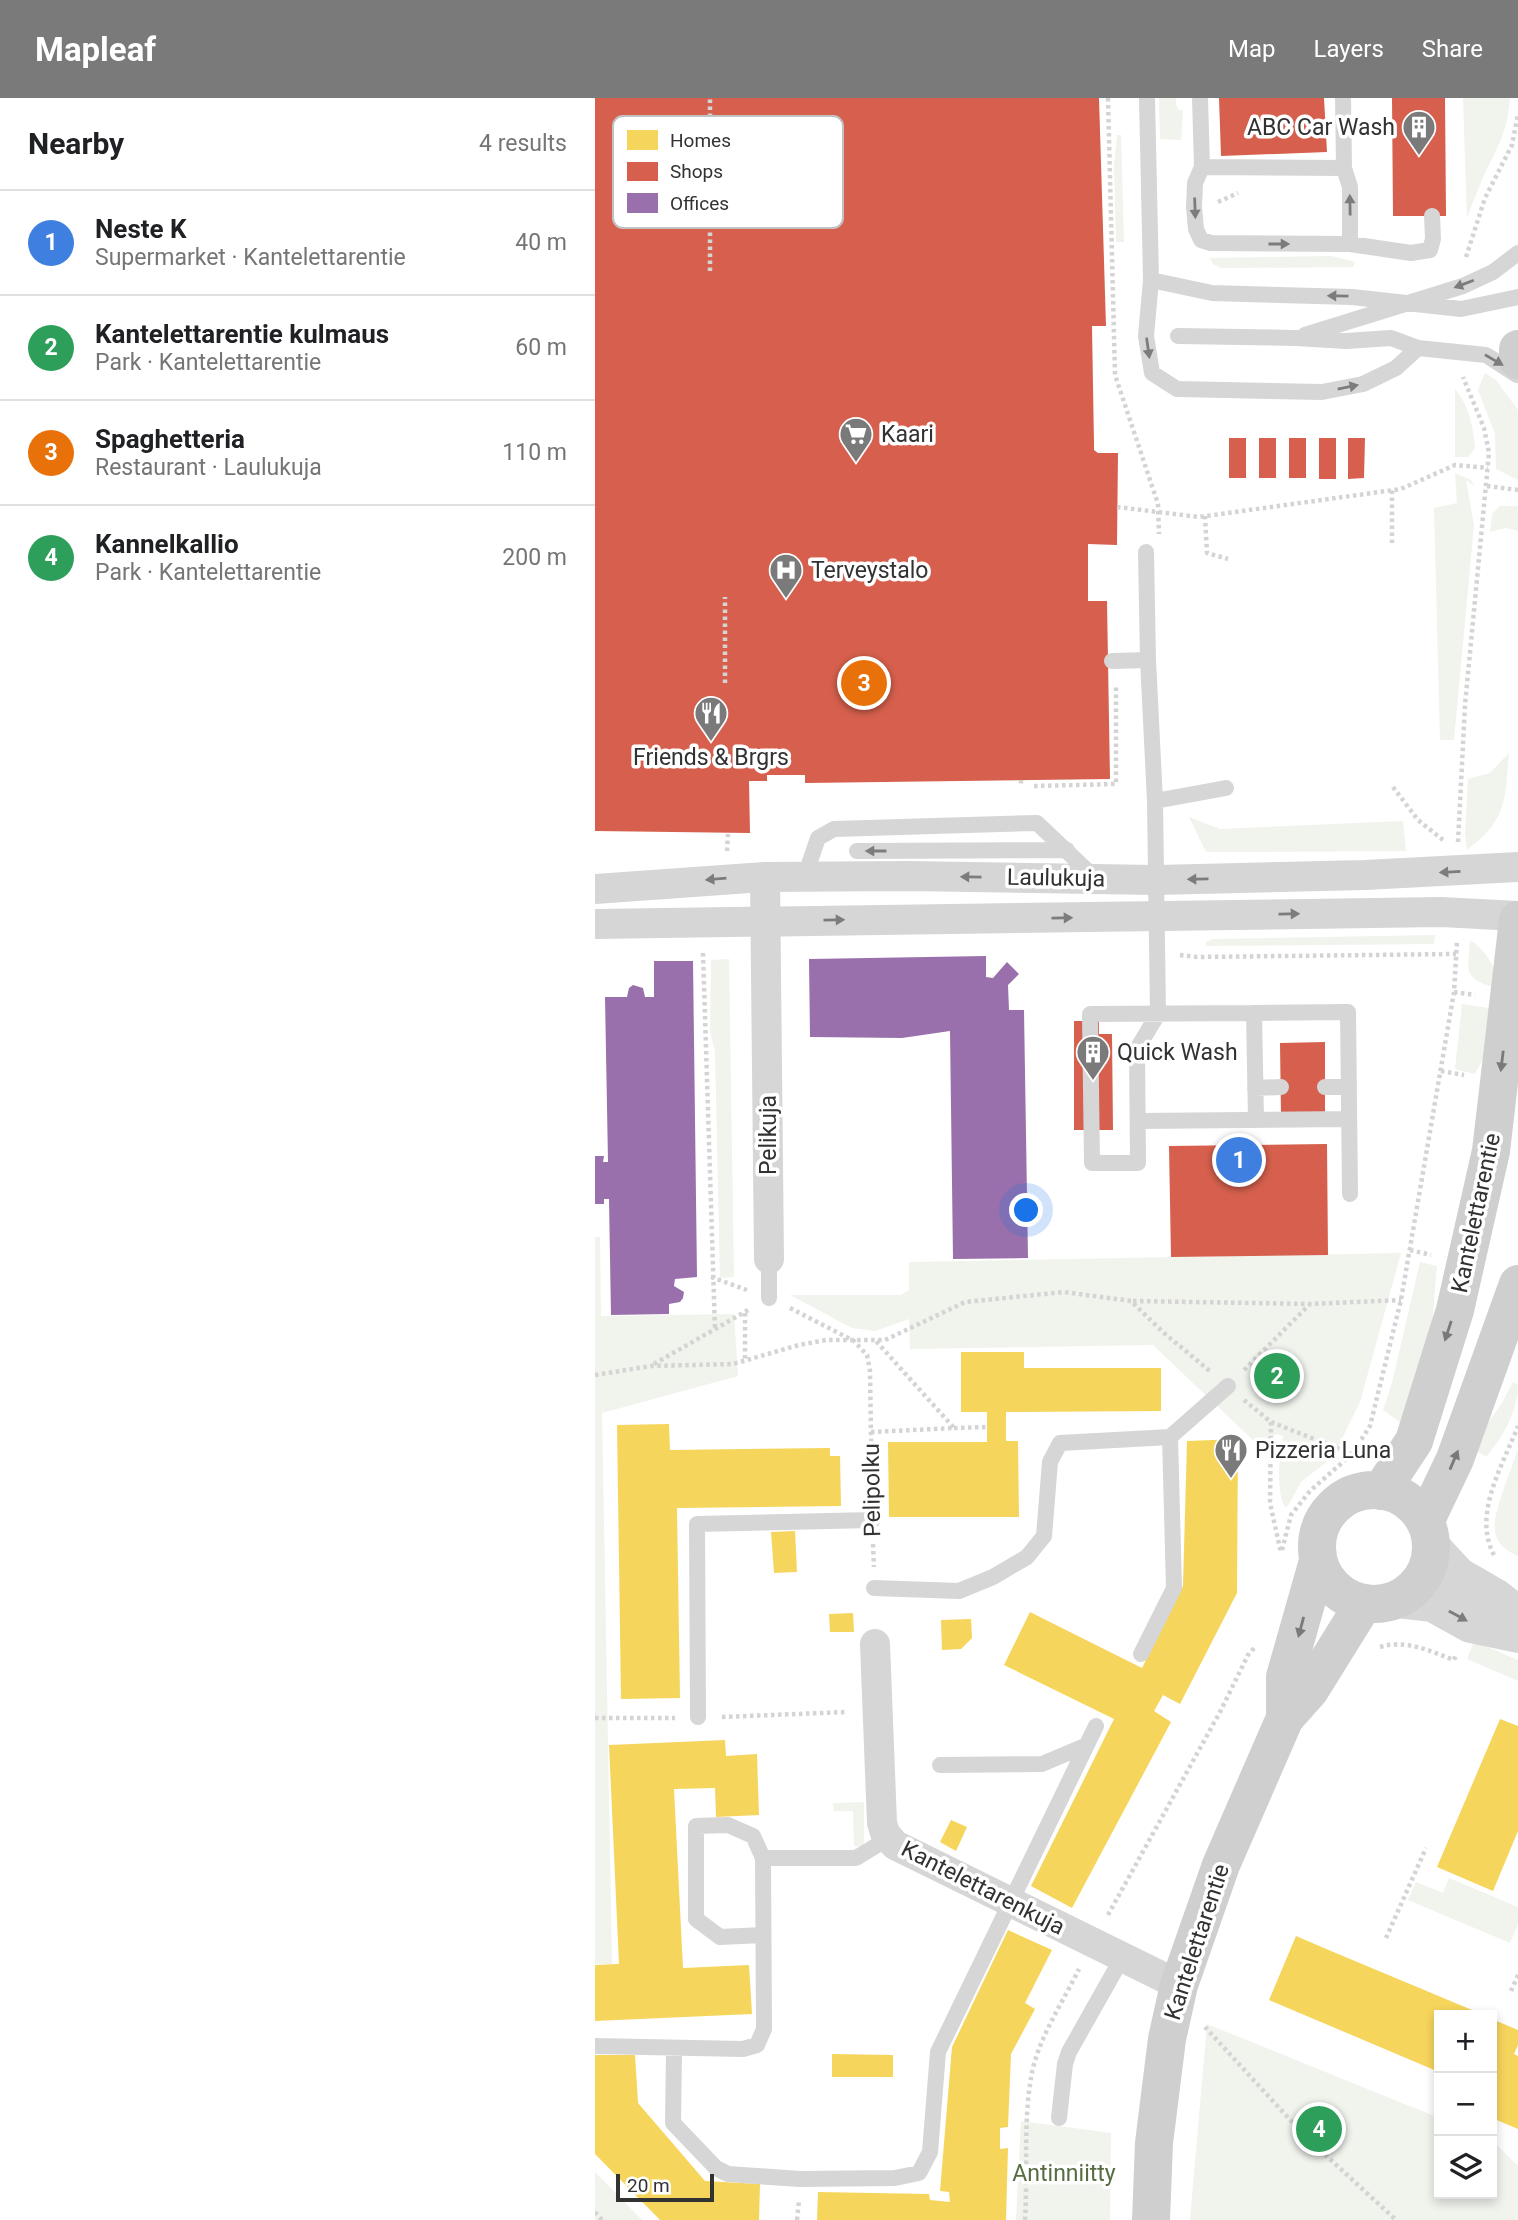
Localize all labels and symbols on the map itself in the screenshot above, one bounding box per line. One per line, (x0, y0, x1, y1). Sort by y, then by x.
building icon: ABC Car Wash (1400, 108, 1438, 157)
place label: ABC Car Wash (1247, 114, 1395, 141)
legend (613, 116, 843, 228)
text: Homes (670, 129, 731, 152)
text: Shops (670, 160, 723, 183)
text: Offices (670, 192, 729, 215)
one-way arrow (1344, 194, 1356, 216)
one-way arrow (1189, 198, 1200, 220)
one-way arrow (1268, 238, 1290, 250)
one-way arrow (1454, 279, 1475, 290)
one-way arrow (1326, 291, 1348, 302)
one-way arrow (1143, 337, 1154, 359)
one-way arrow (1484, 354, 1503, 366)
one-way arrow (1337, 381, 1359, 392)
supermarket icon: Kaari (837, 415, 875, 464)
place label: Kaari (881, 421, 934, 448)
hospital icon: Terveystalo (767, 551, 805, 600)
place label: Terveystalo (811, 557, 928, 584)
pin: 3 (841, 657, 887, 709)
restaurant icon: Friends & Brgrs (692, 694, 730, 743)
place label: Friends & Brgrs (633, 744, 789, 771)
one-way arrow (865, 845, 887, 857)
street label: Laulukuja (1007, 864, 1105, 892)
one-way arrow (1439, 867, 1461, 878)
one-way arrow (960, 871, 982, 883)
one-way arrow (1187, 873, 1209, 884)
one-way arrow (705, 874, 727, 885)
one-way arrow (1278, 908, 1300, 920)
one-way arrow (1051, 912, 1073, 924)
one-way arrow (823, 914, 845, 926)
building icon: Quick Wash (1074, 1033, 1112, 1082)
place label: Quick Wash (1117, 1039, 1238, 1066)
one-way arrow (1497, 1050, 1508, 1072)
street label: Pelikuja (755, 1095, 782, 1175)
street label: Kantelettarentie (1446, 1131, 1506, 1295)
pin: 1 (1216, 1134, 1262, 1186)
your location (1009, 1193, 1043, 1227)
one-way arrow (1443, 1321, 1453, 1342)
pin: 2 (1254, 1350, 1300, 1402)
restaurant icon: Pizzeria Luna (1212, 1431, 1250, 1480)
place label: Pizzeria Luna (1255, 1437, 1391, 1464)
street label: Pelipolku (858, 1443, 886, 1537)
one-way arrow (1448, 1450, 1460, 1470)
one-way arrow (1448, 1610, 1467, 1622)
one-way arrow (1295, 1616, 1306, 1638)
street label: Kantelettarenkuja (897, 1835, 1069, 1941)
street label: Kantelettarentie (1159, 1861, 1235, 2023)
pin: 4 (1296, 2103, 1342, 2155)
park label: Antinniitty (1012, 2160, 1116, 2187)
scale bar (616, 2171, 714, 2203)

